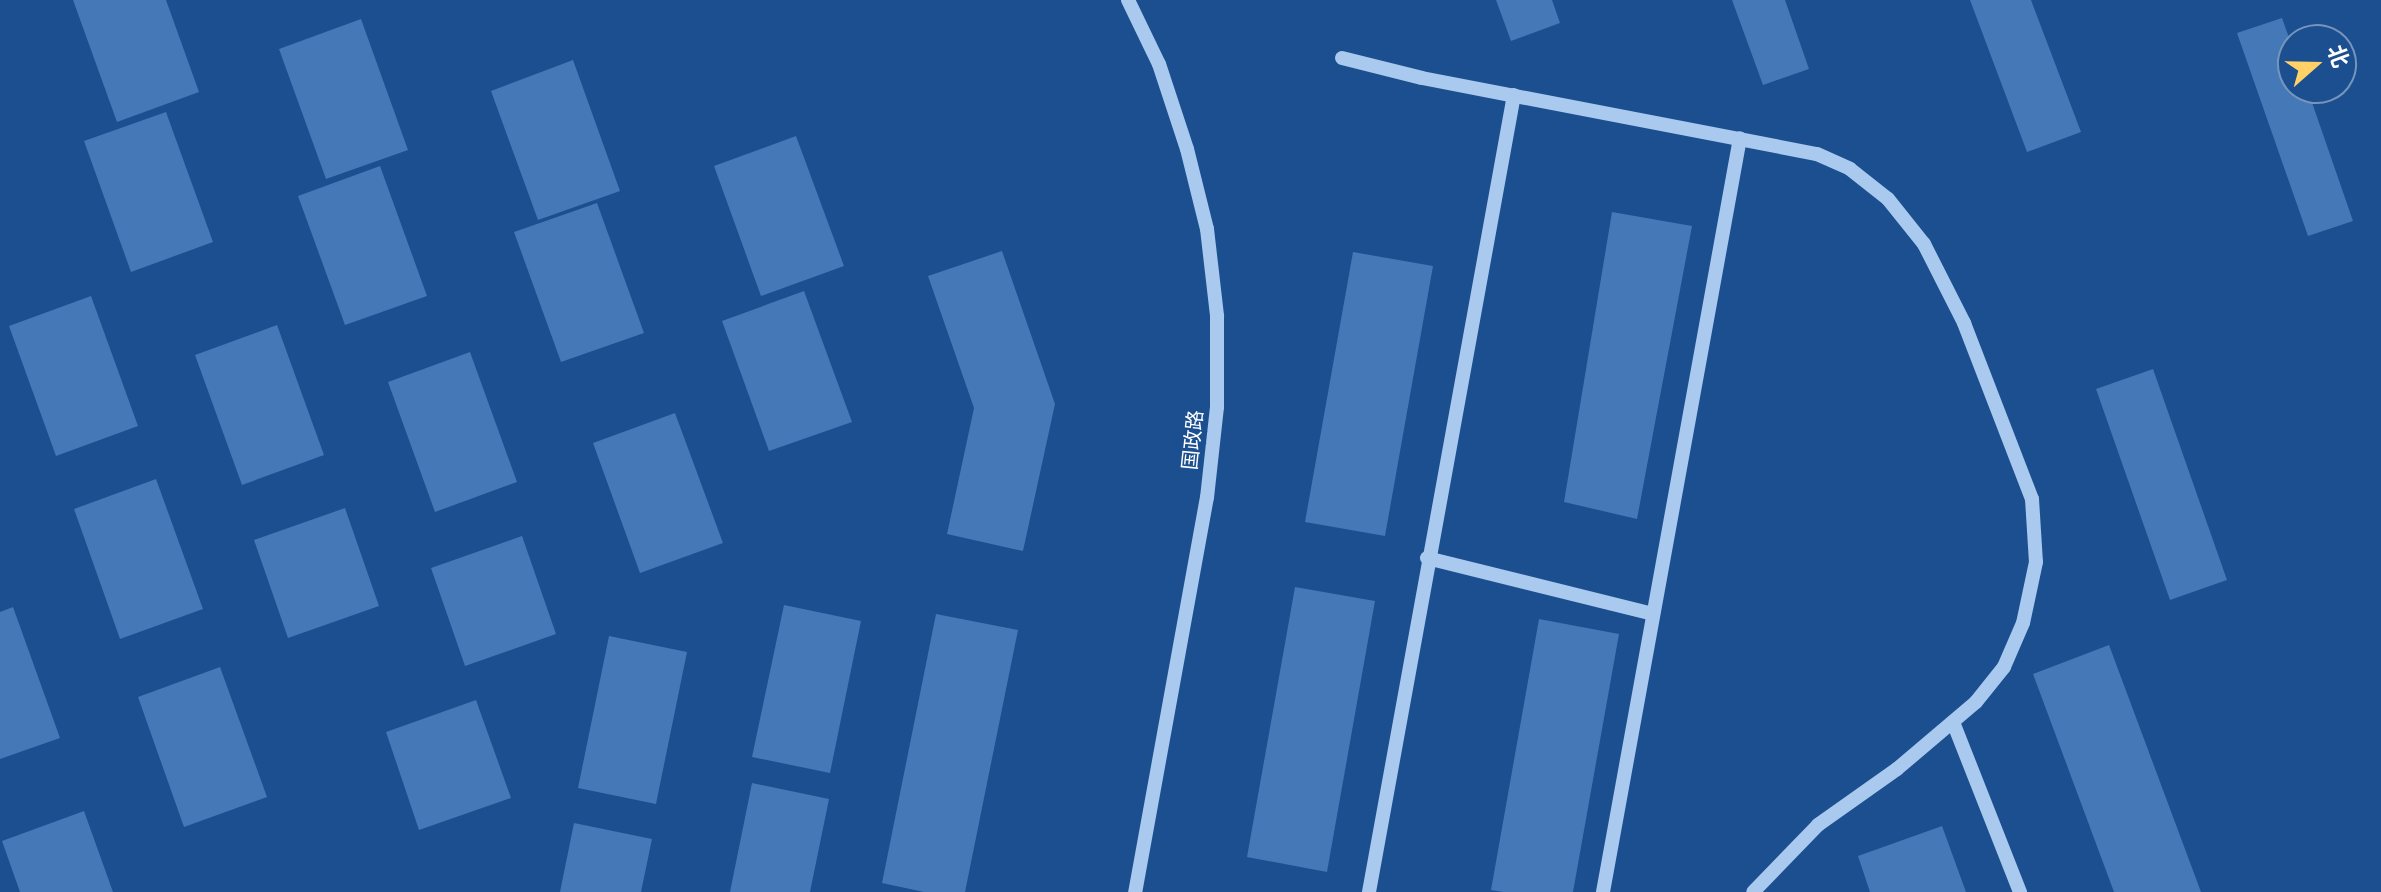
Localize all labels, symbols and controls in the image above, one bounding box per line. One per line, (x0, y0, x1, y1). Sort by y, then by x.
north arrow (2277, 24, 2357, 104)
text: 北 (2323, 42, 2354, 71)
street label: 国政路 (1178, 409, 1208, 471)

